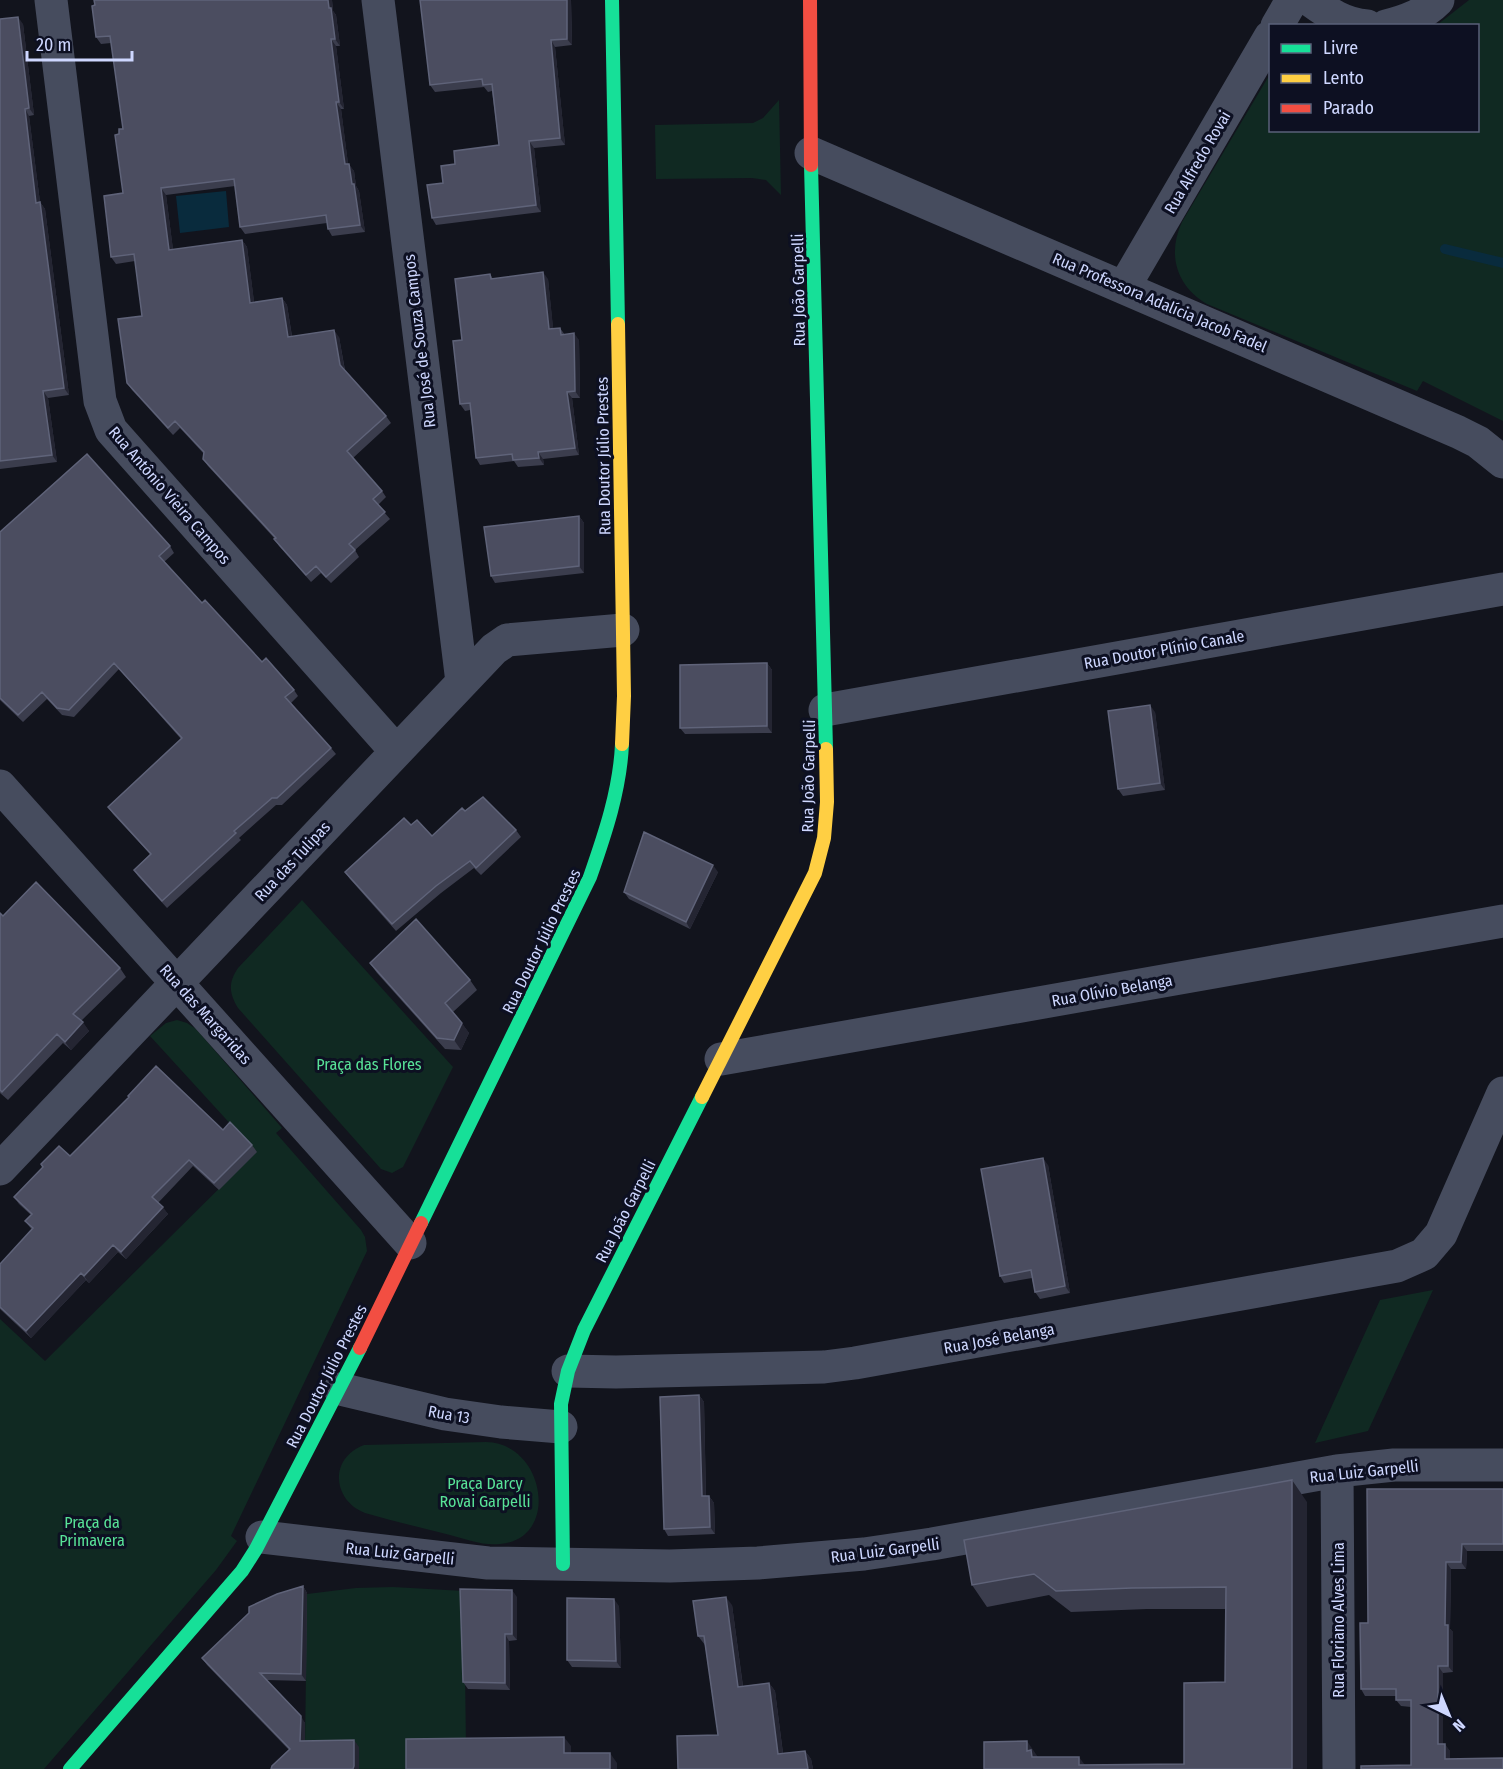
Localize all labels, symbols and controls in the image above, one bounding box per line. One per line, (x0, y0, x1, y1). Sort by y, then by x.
scale bar (27, 24, 132, 62)
legend (1269, 24, 1479, 132)
text: 20 m (36, 34, 71, 56)
text: Livre (1323, 37, 1358, 59)
text: Lento (1323, 67, 1364, 89)
text: Parado (1323, 97, 1374, 119)
street label: Rua Alfredo Rovai (1160, 107, 1235, 217)
street label: Rua João Garpelli (788, 233, 809, 347)
street label: Rua Professora Adalícia Jacob Fadel (1050, 249, 1270, 356)
street label: Rua José de Souza Campos (399, 253, 440, 429)
street label: Rua Doutor Júlio Prestes (593, 377, 614, 535)
street label: Rua Antônio Vieira Campos (105, 423, 235, 568)
street label: Rua Doutor Plínio Canale (1082, 626, 1246, 673)
street label: Rua João Garpelli (798, 719, 819, 833)
street label: Rua das Tulipas (251, 817, 334, 905)
street label: Rua Doutor Júlio Prestes (498, 866, 585, 1017)
street label: Rua das Margaridas (156, 960, 256, 1068)
street label: Rua Olívio Belanga (1050, 970, 1174, 1010)
park label: Praça das Flores (316, 1055, 422, 1074)
street label: Rua João Garpelli (591, 1157, 660, 1266)
street label: Rua Doutor Júlio Prestes (282, 1301, 371, 1451)
street label: Rua José Belanga (942, 1319, 1056, 1358)
street label: Rua 13 (427, 1401, 471, 1428)
street label: Rua Luiz Garpelli (1309, 1456, 1420, 1487)
park label: Praça Darcy Rovai Garpelli (440, 1474, 530, 1511)
park label: Praça da Primavera (59, 1513, 125, 1550)
street label: Rua Luiz Garpelli (830, 1534, 941, 1567)
street label: Rua Luiz Garpelli (344, 1538, 455, 1569)
street label: Rua Floriano Alves Lima (1329, 1542, 1348, 1698)
north arrow (1419, 1685, 1479, 1745)
text: N (1449, 1715, 1469, 1736)

